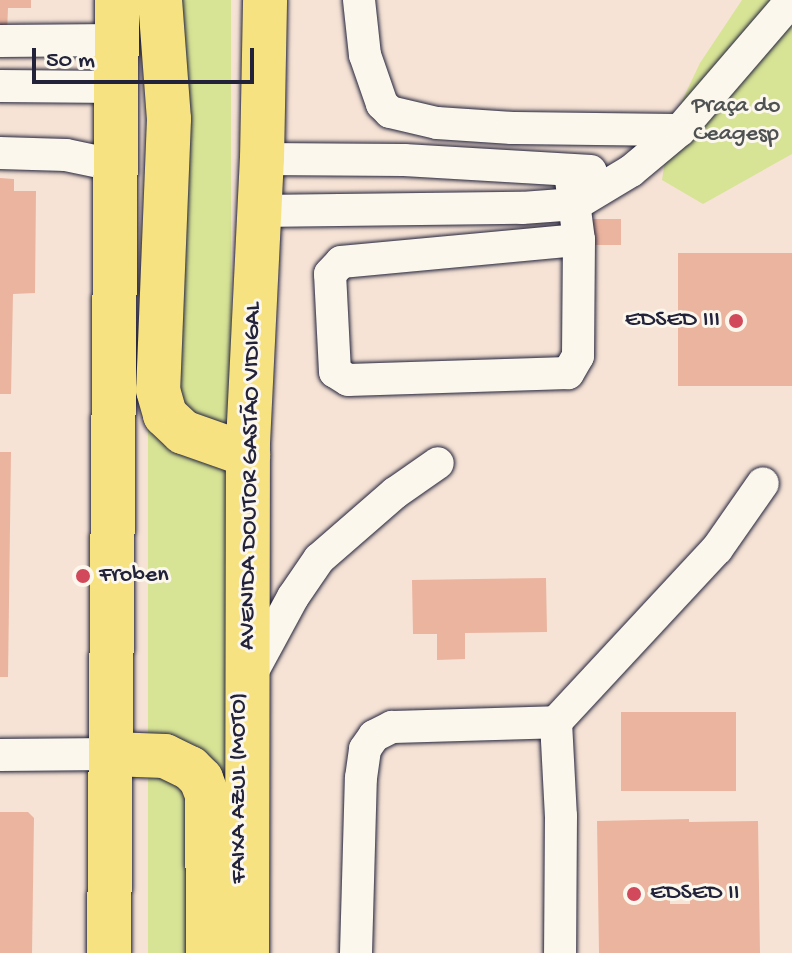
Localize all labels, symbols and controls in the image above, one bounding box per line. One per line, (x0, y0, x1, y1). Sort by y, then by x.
scale bar (36, 32, 258, 82)
text: 50 m (46, 47, 95, 76)
park label: Praça do Ceagesp (692, 93, 780, 149)
street label: AVENIDA DOUTOR GASTÃO VIDIGAL (234, 302, 268, 650)
place label: EDSED III (625, 307, 720, 335)
marker: EDSED III (727, 312, 745, 330)
place label: Froben (99, 562, 169, 590)
marker: Froben (74, 567, 92, 585)
street label: FAIXA AZUL (MOTO) (226, 692, 254, 884)
place label: EDSED II (650, 880, 740, 908)
marker: EDSED II (625, 885, 643, 903)

